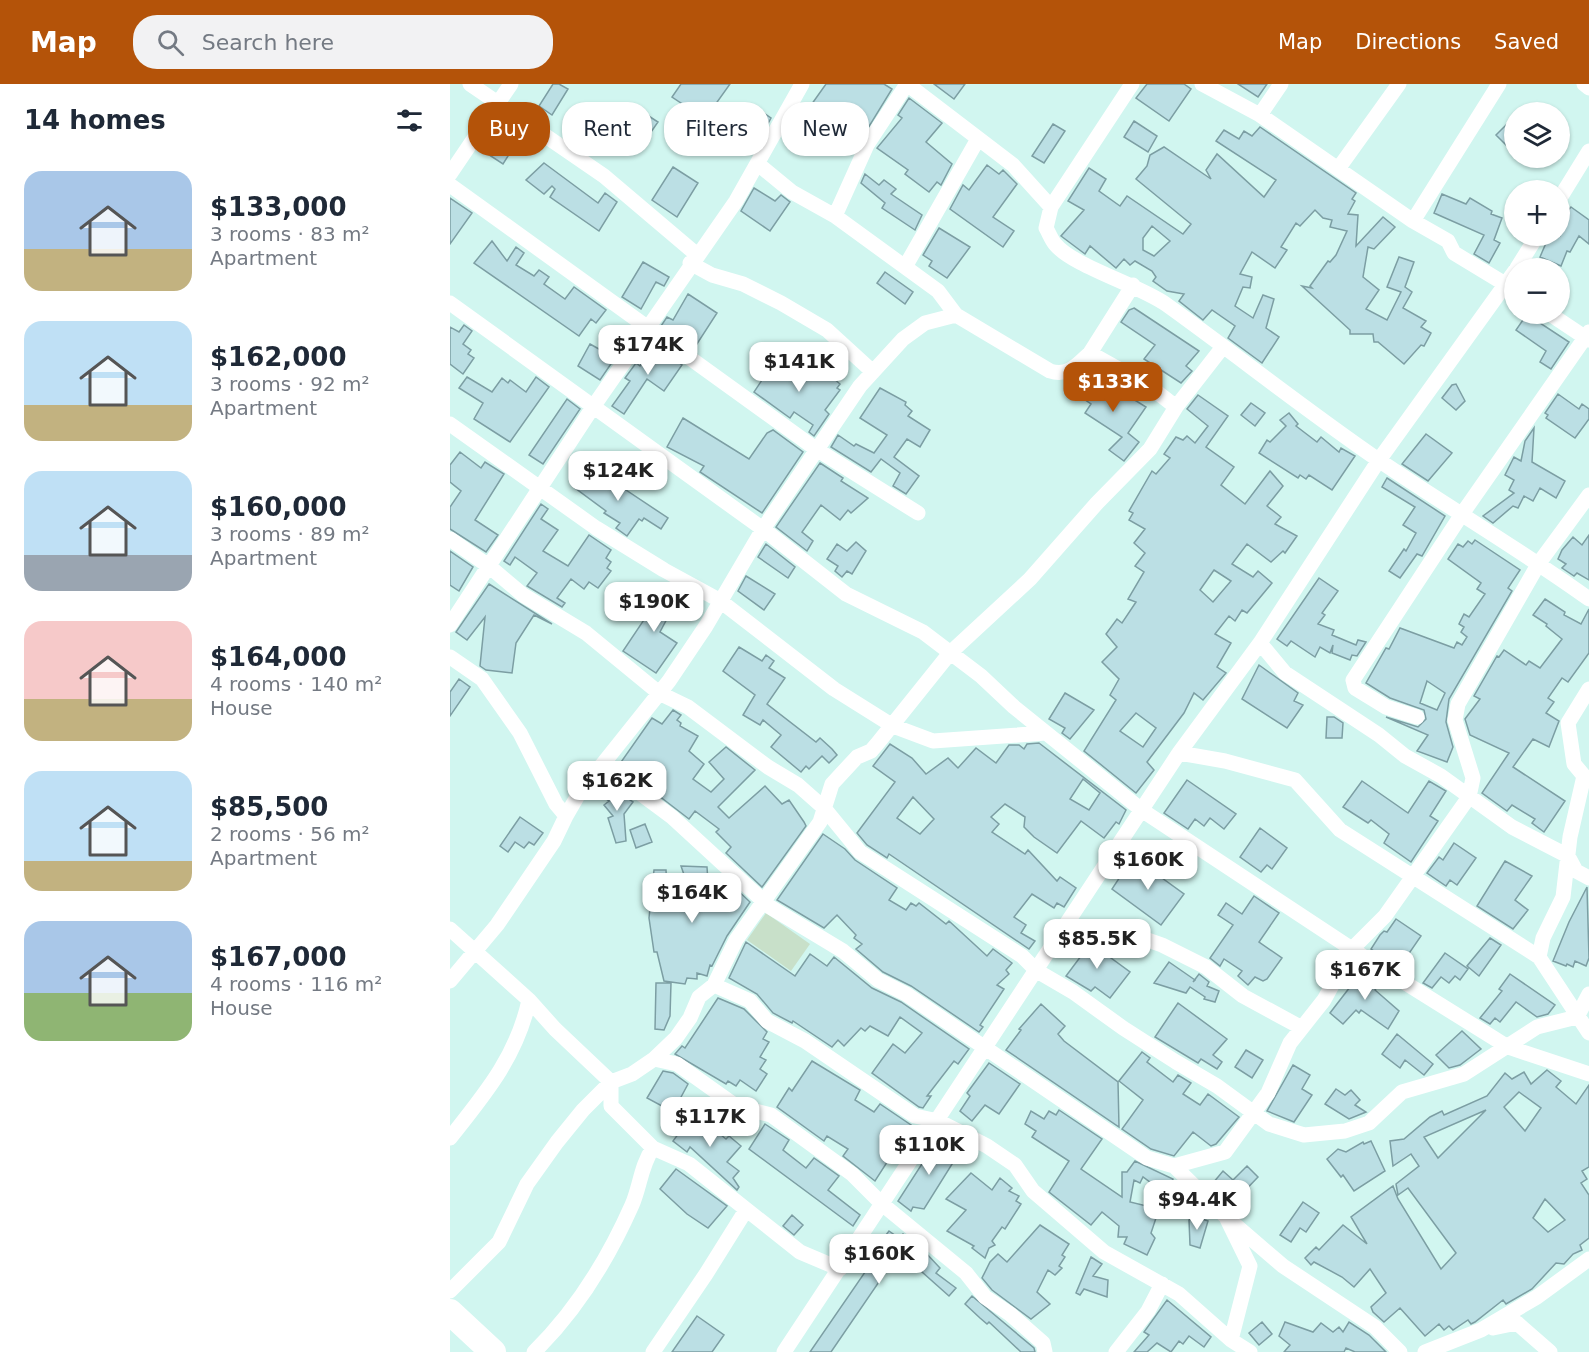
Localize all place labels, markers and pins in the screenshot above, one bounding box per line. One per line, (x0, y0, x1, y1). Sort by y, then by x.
pin: $174K (606, 325, 690, 376)
pin: $141K (757, 342, 841, 393)
pin: $133K (1071, 362, 1155, 413)
pin: $124K (576, 451, 660, 502)
pin: $190K (612, 582, 696, 633)
pin: $162K (575, 761, 659, 812)
pin: $160K (1106, 840, 1190, 891)
pin: $164K (650, 873, 734, 924)
pin: $85.5K (1048, 919, 1146, 970)
pin: $167K (1323, 950, 1407, 1001)
pin: $117K (668, 1097, 752, 1148)
pin: $110K (887, 1125, 971, 1176)
pin: $94.4K (1148, 1180, 1246, 1231)
pin: $160K (837, 1234, 921, 1285)

